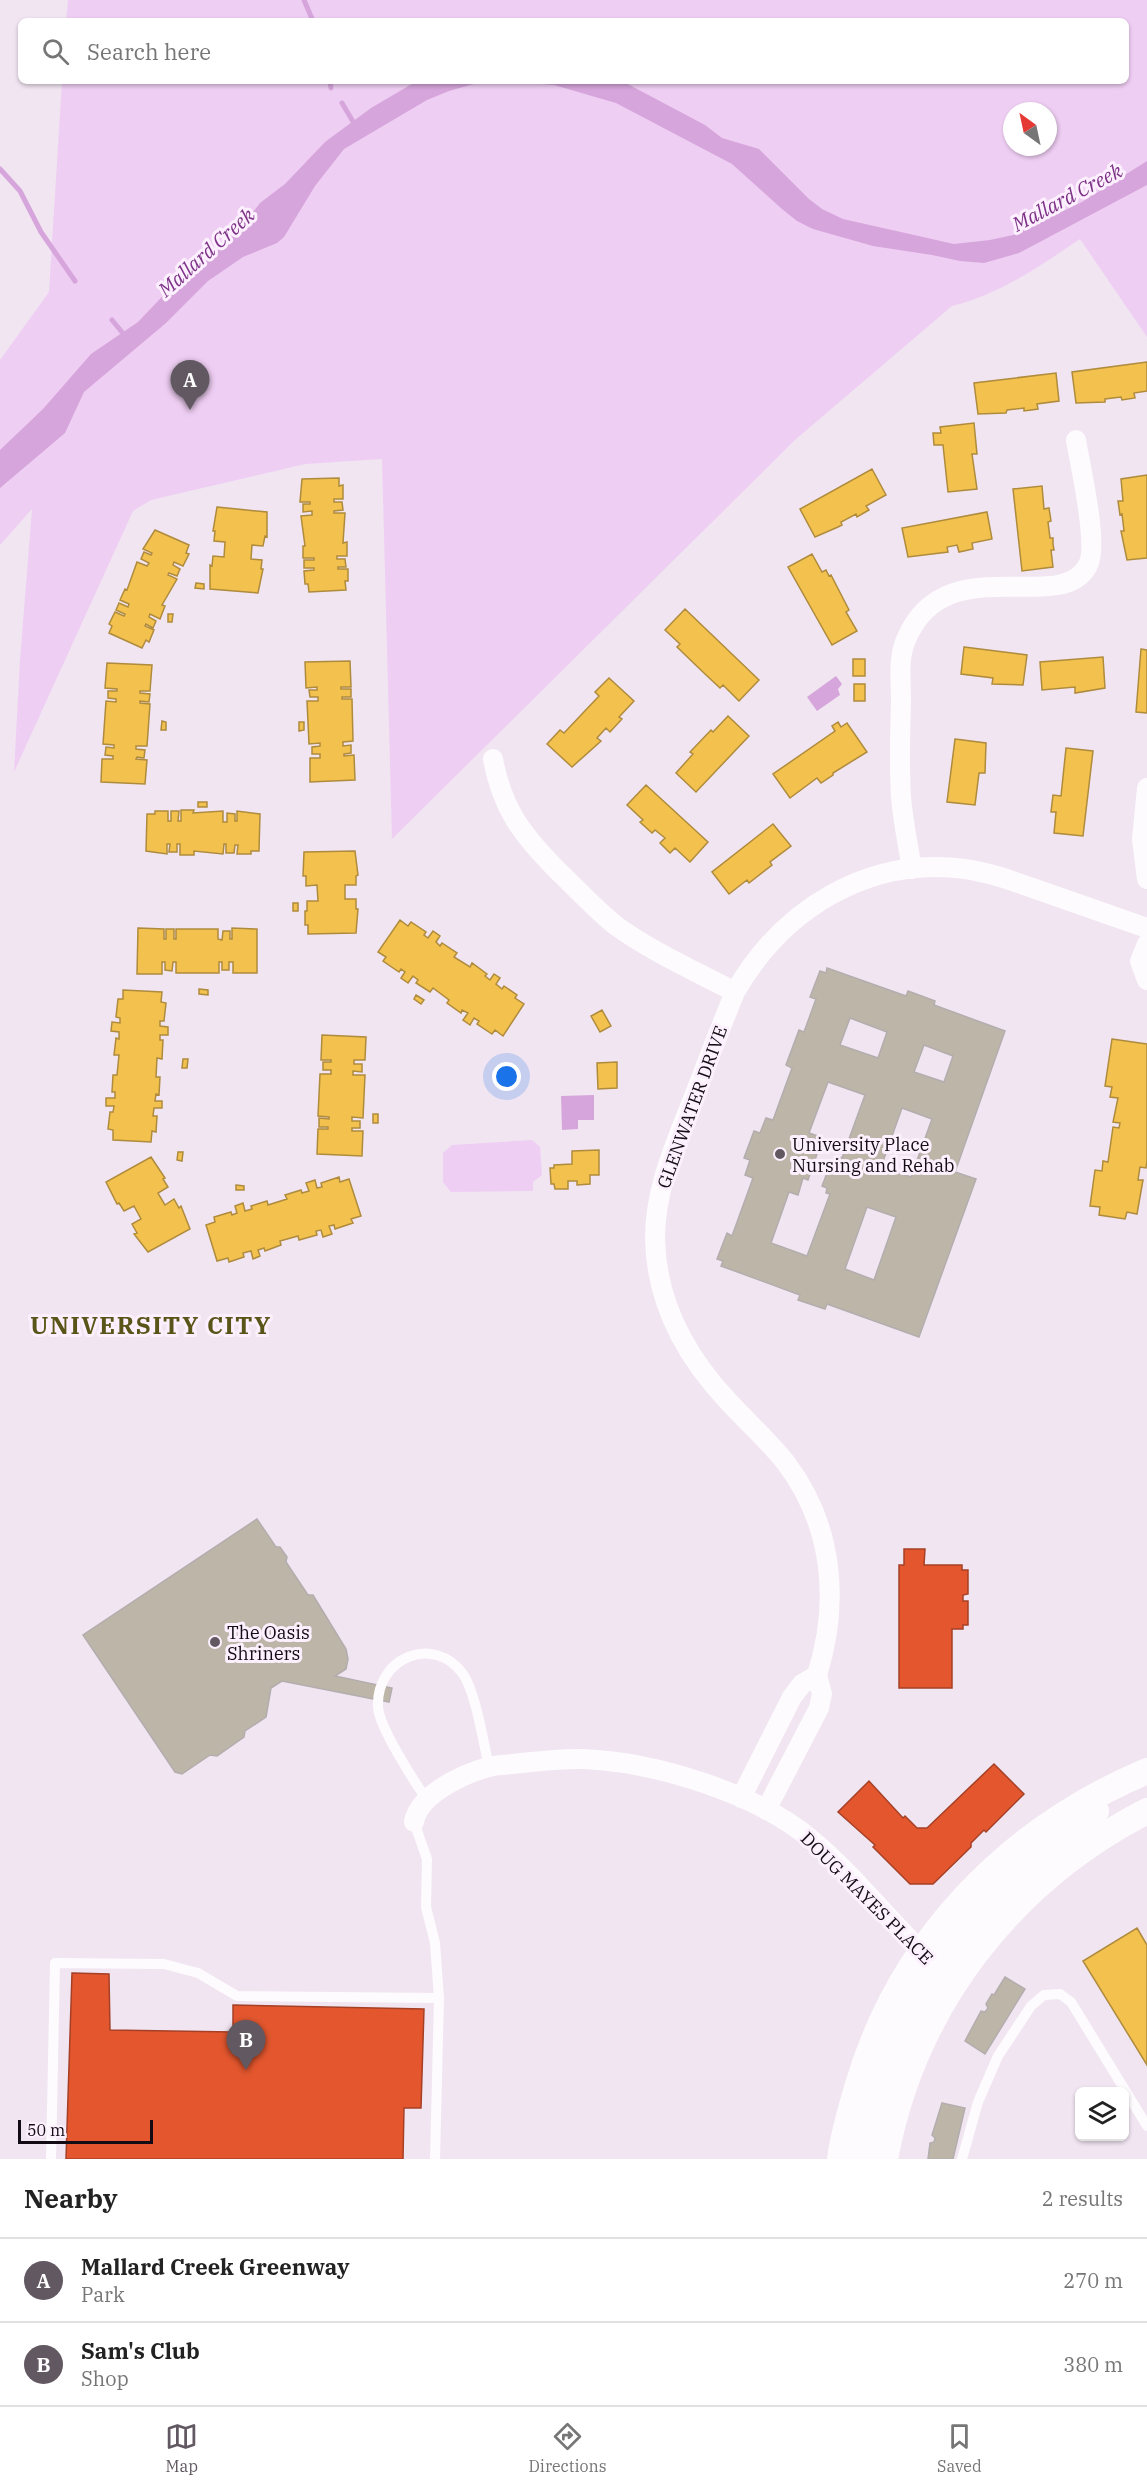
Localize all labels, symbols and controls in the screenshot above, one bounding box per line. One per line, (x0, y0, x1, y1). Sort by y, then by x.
search box (18, 18, 1129, 84)
icon: search (39, 35, 72, 68)
text: Search here (87, 37, 211, 66)
north arrow (1003, 102, 1057, 156)
water label: Mallard Creek (1006, 156, 1127, 238)
water label: Mallard Creek (151, 201, 260, 303)
pin: A (170, 360, 210, 410)
street label: GLENWATER DRIVE (652, 1023, 732, 1191)
your location (492, 1062, 521, 1091)
place label: University Place Nursing and Rehab (792, 1133, 955, 1177)
marker: University Place Nursing and Rehab (773, 1147, 787, 1161)
district label: UNIVERSITY CITY (30, 1309, 272, 1341)
place label: The Oasis Shriners (227, 1621, 310, 1665)
marker: The Oasis Shriners (208, 1635, 222, 1649)
street label: DOUG MAYES PLACE (796, 1827, 938, 1969)
pin: B (226, 2020, 266, 2070)
map controls (1075, 2087, 1129, 2141)
button: layers (1075, 2087, 1129, 2141)
scale bar (18, 2117, 153, 2144)
text: 50 m (27, 2120, 65, 2140)
text: Nearby (24, 2181, 118, 2215)
text: 2 results (1042, 2185, 1123, 2212)
text: Mallard Creek Greenway (81, 2252, 350, 2281)
text: A (37, 2267, 50, 2294)
text: 270 m (1063, 2267, 1123, 2294)
text: Park (81, 2281, 125, 2308)
text: Sam's Club (81, 2336, 200, 2365)
text: B (36, 2351, 51, 2378)
text: 380 m (1063, 2351, 1123, 2378)
text: Shop (81, 2365, 129, 2392)
tab: Map (165, 2420, 198, 2476)
tab: Directions (529, 2420, 607, 2476)
tab: Saved (937, 2420, 982, 2476)

